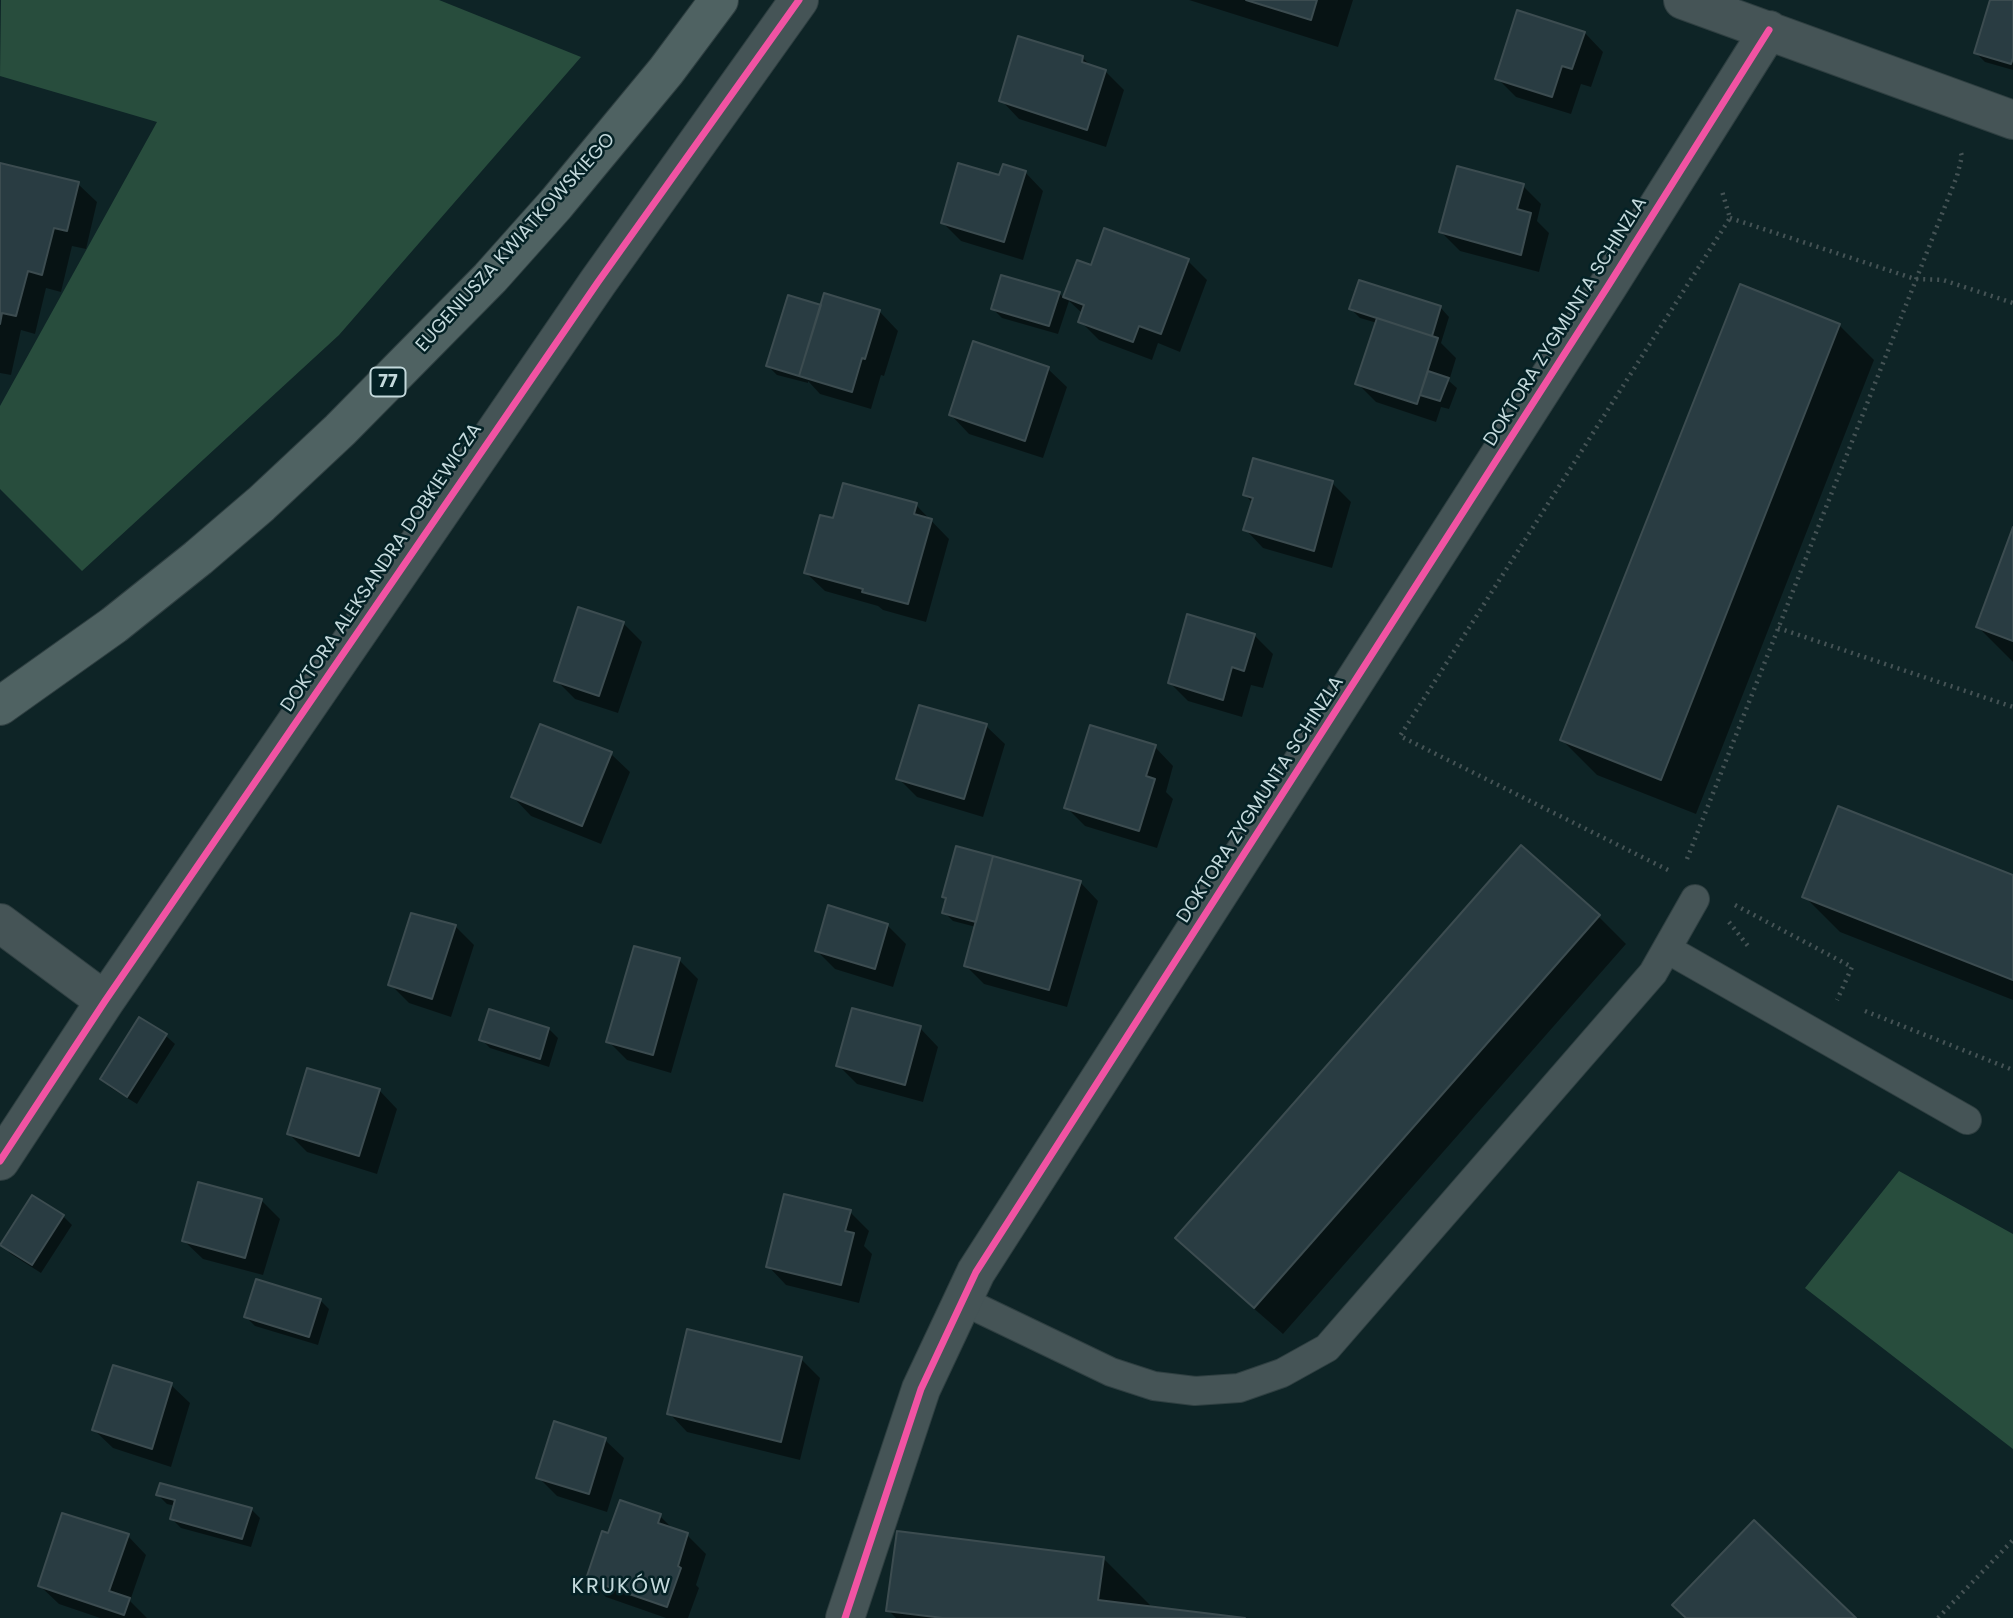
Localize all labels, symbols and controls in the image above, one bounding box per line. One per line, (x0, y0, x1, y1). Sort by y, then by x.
street label: EUGENIUSZA KWIATKOWSKIEGO (412, 129, 620, 357)
street label: DOKTORA ZYGMUNTA SCHINZLA (1480, 193, 1652, 451)
road number: 77 (370, 368, 406, 396)
street label: DOKTORA ALEKSANDRA DOBKIEWICZA (277, 419, 487, 717)
street label: DOKTORA ZYGMUNTA SCHINZLA (1173, 672, 1349, 928)
district label: KRUKÓW (572, 1575, 672, 1601)

